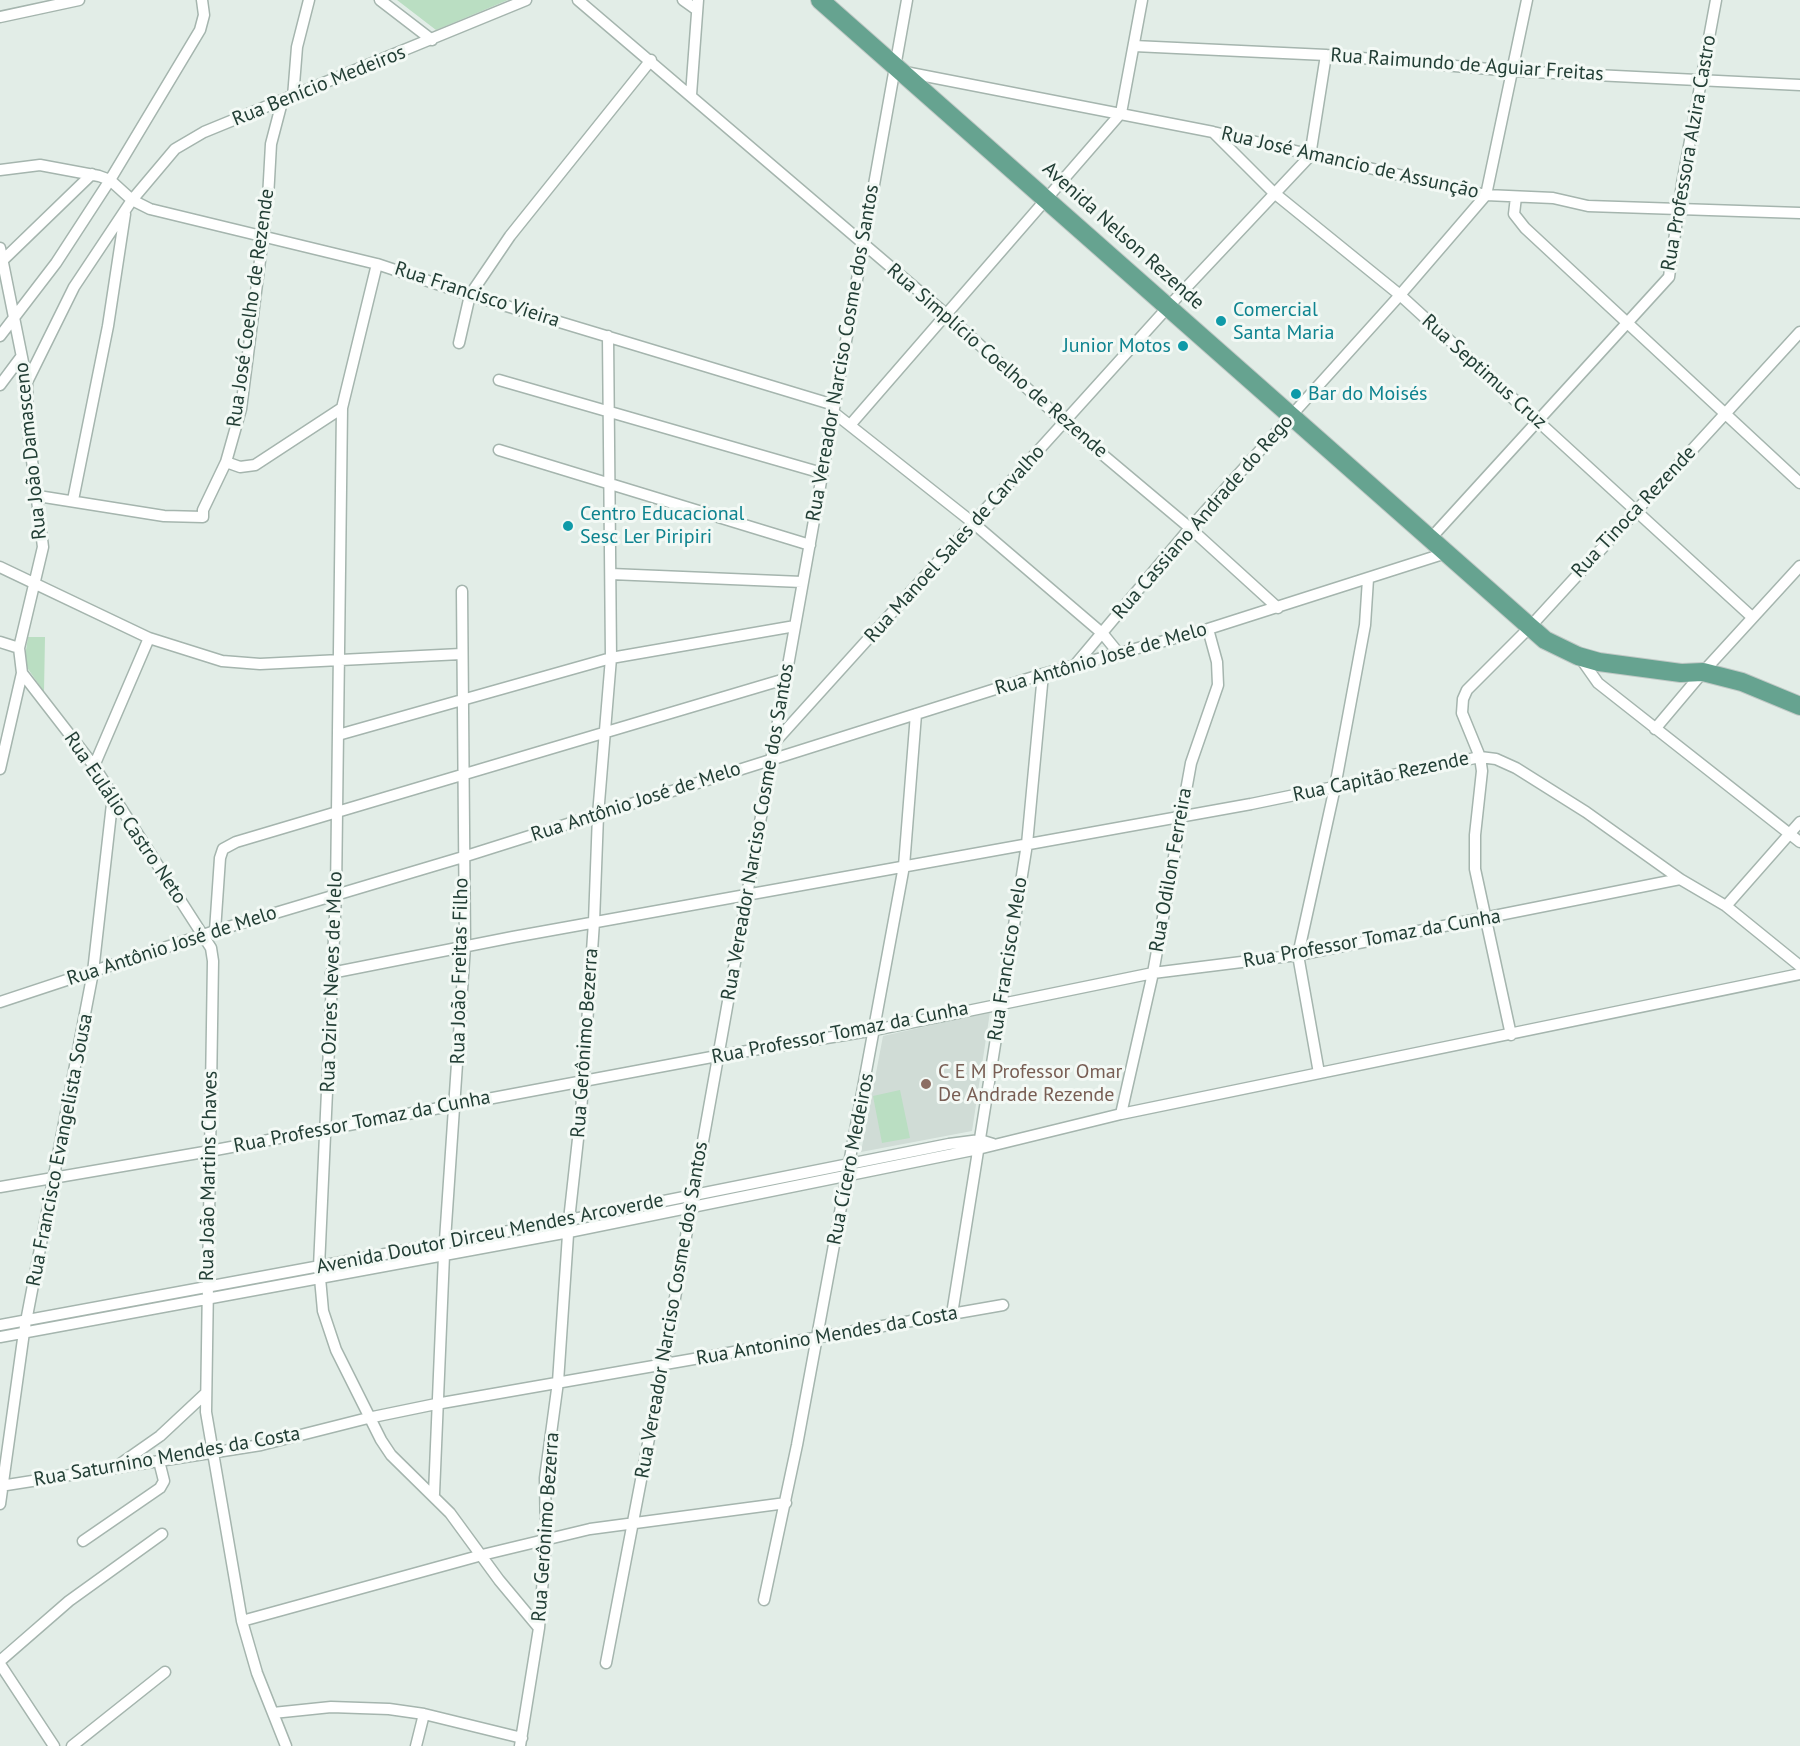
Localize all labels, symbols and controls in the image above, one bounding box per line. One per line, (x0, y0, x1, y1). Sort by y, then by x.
street label: Rua Professora Alzira Castro (1656, 33, 1722, 273)
street label: Rua Benício Medeiros (229, 40, 409, 132)
street label: Rua Raimundo de Aguiar Freitas (1330, 43, 1604, 87)
street label: Rua José Amancio de Assunção (1219, 122, 1481, 204)
street label: Avenida Nelson Rezende (1037, 157, 1209, 315)
street label: Rua Vereador Narciso Cosme dos Santos (802, 183, 884, 523)
street label: Rua José Coelho de Rezende (222, 187, 280, 429)
street label: Rua Francisco Vieira (391, 257, 563, 333)
street label: Rua Simplício Coelho de Rezende (882, 259, 1112, 463)
place label: Comercial Santa Maria (1233, 298, 1334, 345)
street label: Rua Septimus Cruz (1417, 310, 1551, 434)
marker: Comercial Santa Maria (1214, 314, 1228, 328)
place label: Junior Motos (1063, 334, 1171, 358)
marker: Junior Motos (1176, 339, 1190, 353)
street label: Rua João Damasceno (10, 361, 52, 541)
place label: Bar do Moisés (1308, 382, 1427, 406)
marker: Bar do Moisés (1289, 387, 1303, 401)
street label: Rua Cassiano Andrade do Rego (1108, 410, 1298, 624)
street label: Rua Manoel Sales de Carvalho (860, 440, 1050, 648)
street label: Rua Tinoca Rezende (1567, 441, 1701, 583)
place label: Centro Educacional Sesc Ler Piripiri (580, 502, 744, 549)
marker: Centro Educacional Sesc Ler Piripiri (561, 519, 575, 533)
street label: Rua Antônio José de Melo (992, 617, 1210, 701)
street label: Rua Vereador Narciso Cosme dos Santos (717, 662, 799, 1002)
street label: Rua Eulálio Castro Neto (59, 727, 191, 909)
street label: Rua Capitão Rezende (1291, 747, 1471, 807)
street label: Rua Antônio José de Melo (528, 757, 744, 847)
street label: Rua Odilon Ferreira (1145, 786, 1197, 954)
street label: Rua Ozires Neves de Melo (316, 871, 348, 1093)
street label: Rua Francisco Melo (983, 875, 1033, 1043)
street label: Rua João Freitas Filho (446, 878, 474, 1064)
street label: Rua Antônio José de Melo (64, 901, 280, 991)
street label: Rua Professor Tomaz da Cunha (1241, 905, 1503, 973)
street label: Rua Gerônimo Bezerra (566, 947, 604, 1139)
street label: Rua Professor Tomaz da Cunha (710, 996, 970, 1070)
street label: Rua Francisco Evangelista Sousa (22, 1012, 98, 1288)
place label: C E M Professor Omar De Andrade Rezende (938, 1060, 1122, 1107)
street label: Rua João Martins Chaves (195, 1071, 223, 1281)
street label: Rua Cícero Medeiros (823, 1071, 879, 1247)
marker: C E M Professor Omar De Andrade Rezende (919, 1077, 933, 1091)
street label: Rua Professor Tomaz da Cunha (232, 1085, 492, 1159)
street label: Rua Vereador Narciso Cosme dos Santos (631, 1140, 713, 1480)
street label: Avenida Doutor Dirceu Mendes Arcoverde (314, 1189, 666, 1279)
street label: Rua Antonino Mendes da Costa (694, 1301, 960, 1371)
street label: Rua Saturnino Mendes da Costa (32, 1422, 302, 1492)
street label: Rua Gerônimo Bezerra (527, 1431, 565, 1623)

